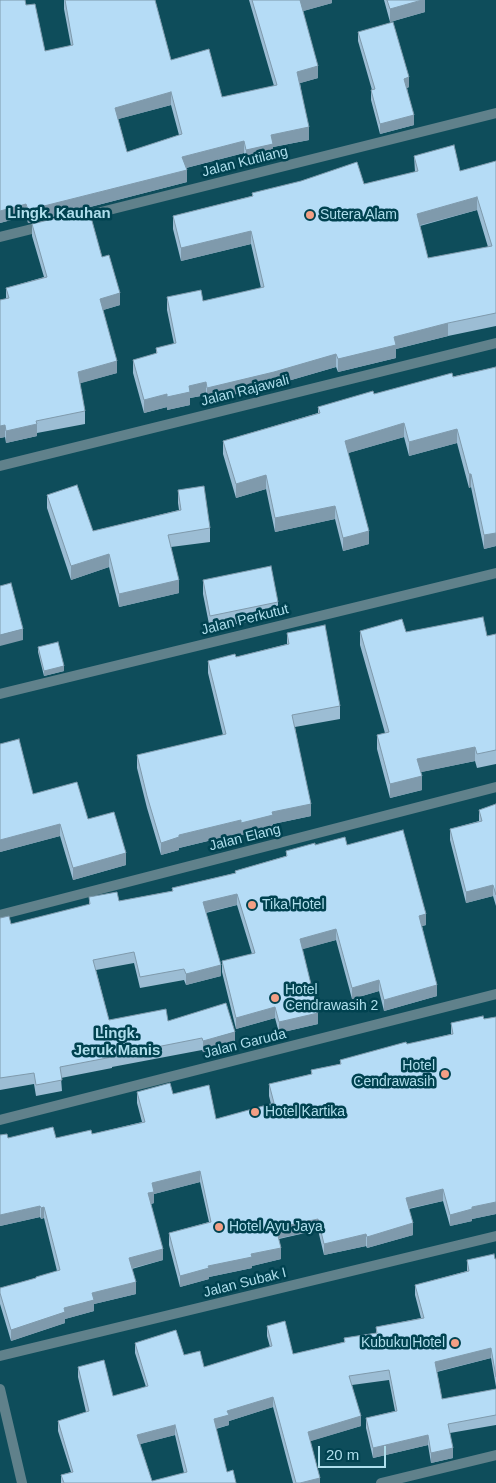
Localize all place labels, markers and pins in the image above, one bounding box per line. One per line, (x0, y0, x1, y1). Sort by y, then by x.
place label: Sutera Alam (320, 207, 397, 223)
marker: Sutera Alam (304, 209, 316, 221)
place label: Tika Hotel (262, 897, 325, 913)
marker: Tika Hotel (246, 899, 258, 911)
place label: Hotel Cendrawasih 2 (285, 982, 378, 1014)
marker: Hotel Cendrawasih 2 (269, 992, 281, 1004)
place label: Hotel Cendrawasih (353, 1058, 435, 1090)
marker: Hotel Cendrawasih (439, 1068, 451, 1080)
place label: Hotel Kartika (265, 1104, 345, 1120)
marker: Hotel Kartika (249, 1106, 261, 1118)
place label: Hotel Ayu Jaya (229, 1219, 323, 1235)
marker: Hotel Ayu Jaya (213, 1221, 225, 1233)
place label: Kubuku Hotel (361, 1335, 445, 1351)
marker: Kubuku Hotel (449, 1337, 461, 1349)

